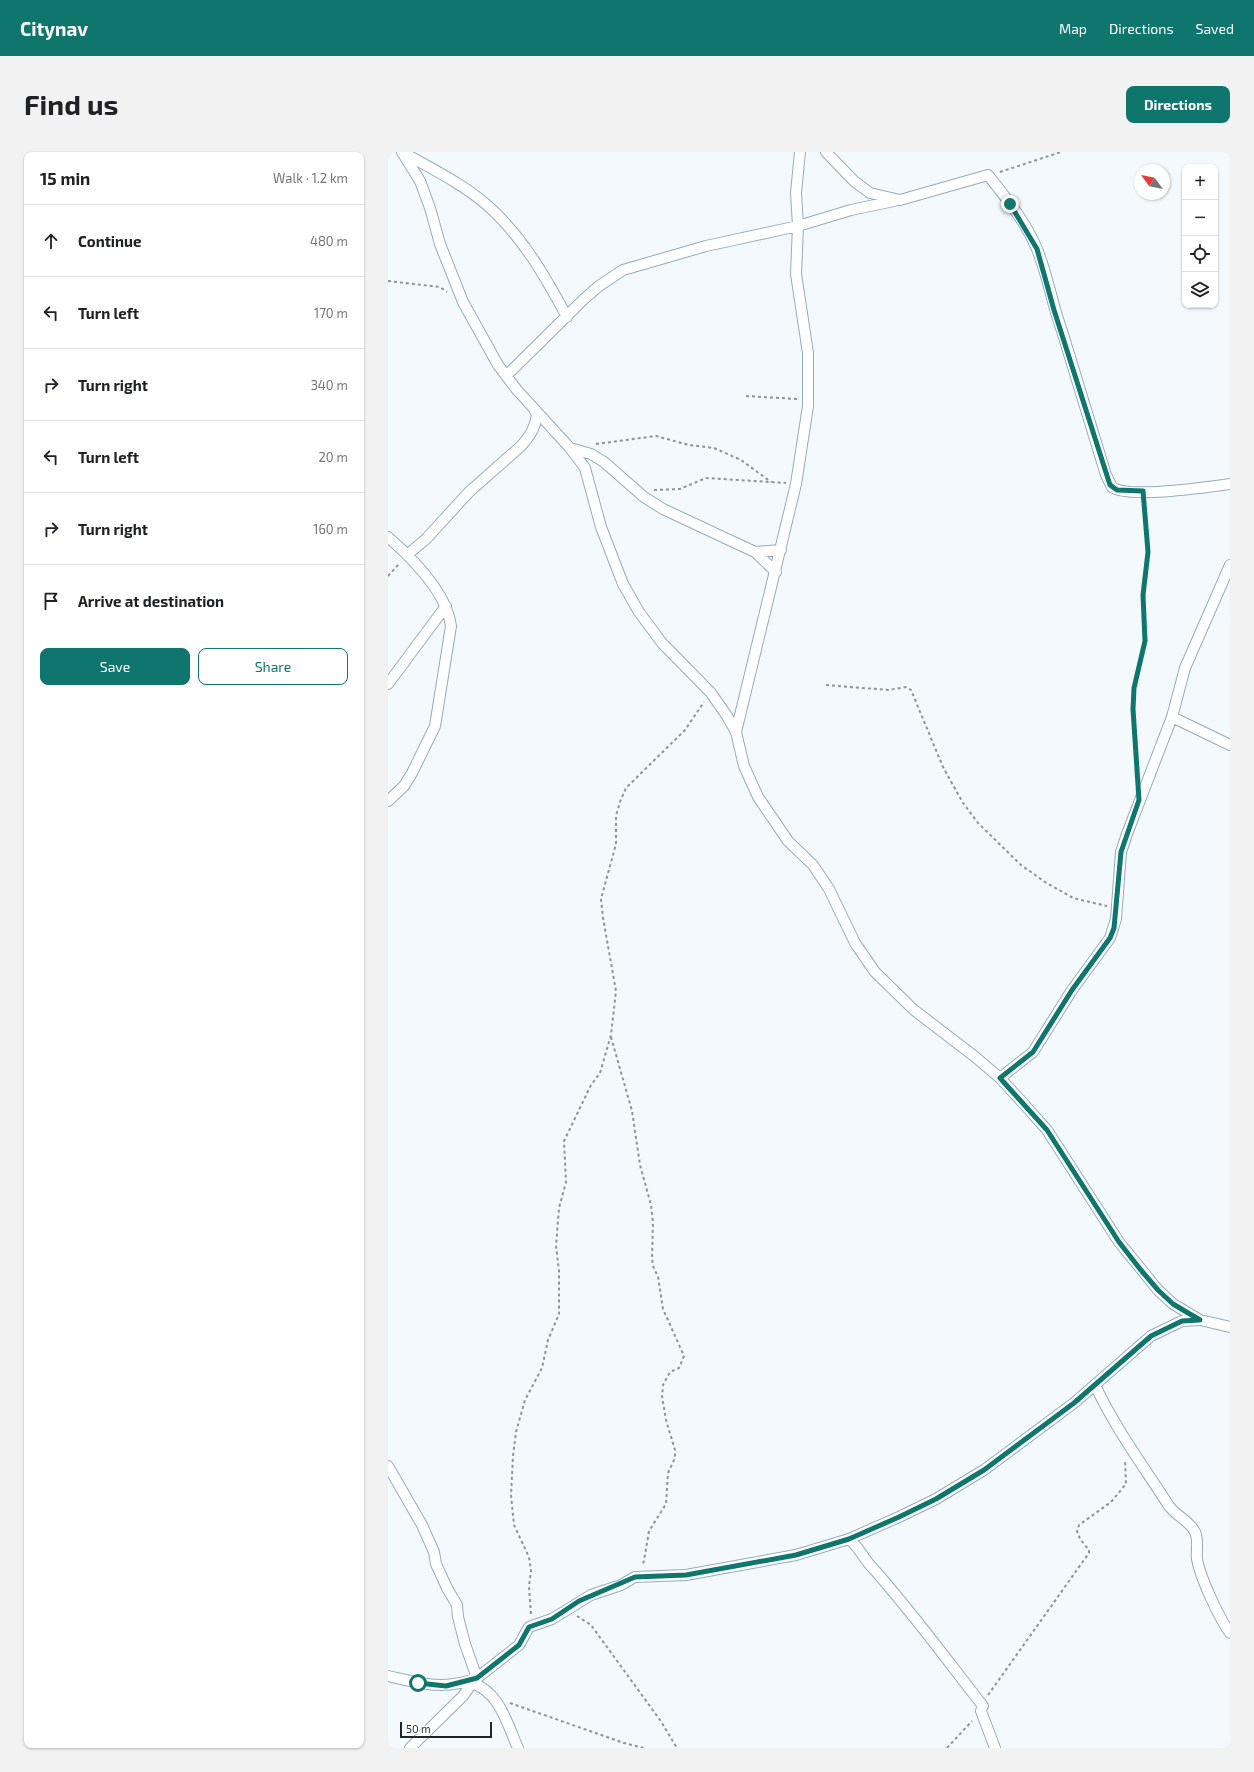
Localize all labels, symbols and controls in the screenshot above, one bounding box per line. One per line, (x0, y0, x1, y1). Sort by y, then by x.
text: Citynav (20, 17, 88, 40)
text: Map (1059, 20, 1087, 37)
text: Directions (1109, 20, 1174, 37)
text: Saved (1196, 20, 1234, 37)
button: Directions (1126, 86, 1230, 123)
text: Find us (24, 87, 118, 121)
north arrow (1134, 164, 1170, 200)
map controls (1182, 164, 1218, 308)
button: + (1182, 164, 1218, 200)
text: 15 min (40, 168, 90, 188)
text: Walk · 1.2 km (273, 170, 348, 186)
route end (1001, 195, 1019, 213)
button: − (1182, 200, 1218, 236)
icon: ahead (40, 230, 62, 252)
text: Continue (78, 232, 141, 250)
text: 480 m (310, 233, 348, 249)
button: locate (1182, 236, 1218, 272)
button: layers (1182, 272, 1218, 308)
icon: left (40, 302, 62, 324)
text: Turn left (78, 304, 139, 322)
text: 170 m (314, 305, 348, 321)
icon: right (40, 374, 62, 396)
text: Turn right (78, 376, 148, 394)
text: 340 m (311, 377, 348, 393)
icon: left (40, 446, 62, 468)
text: Turn left (78, 448, 139, 466)
text: 20 m (319, 449, 348, 465)
icon: right (40, 518, 62, 540)
text: Turn right (78, 520, 148, 538)
text: 160 m (313, 521, 348, 537)
icon: arrive (40, 590, 62, 612)
text: Arrive at destination (78, 592, 224, 610)
button: Save (40, 648, 190, 685)
button: Share (198, 648, 348, 685)
route start (409, 1674, 427, 1692)
scale bar (400, 1720, 492, 1739)
text: 50 m (406, 1722, 431, 1735)

